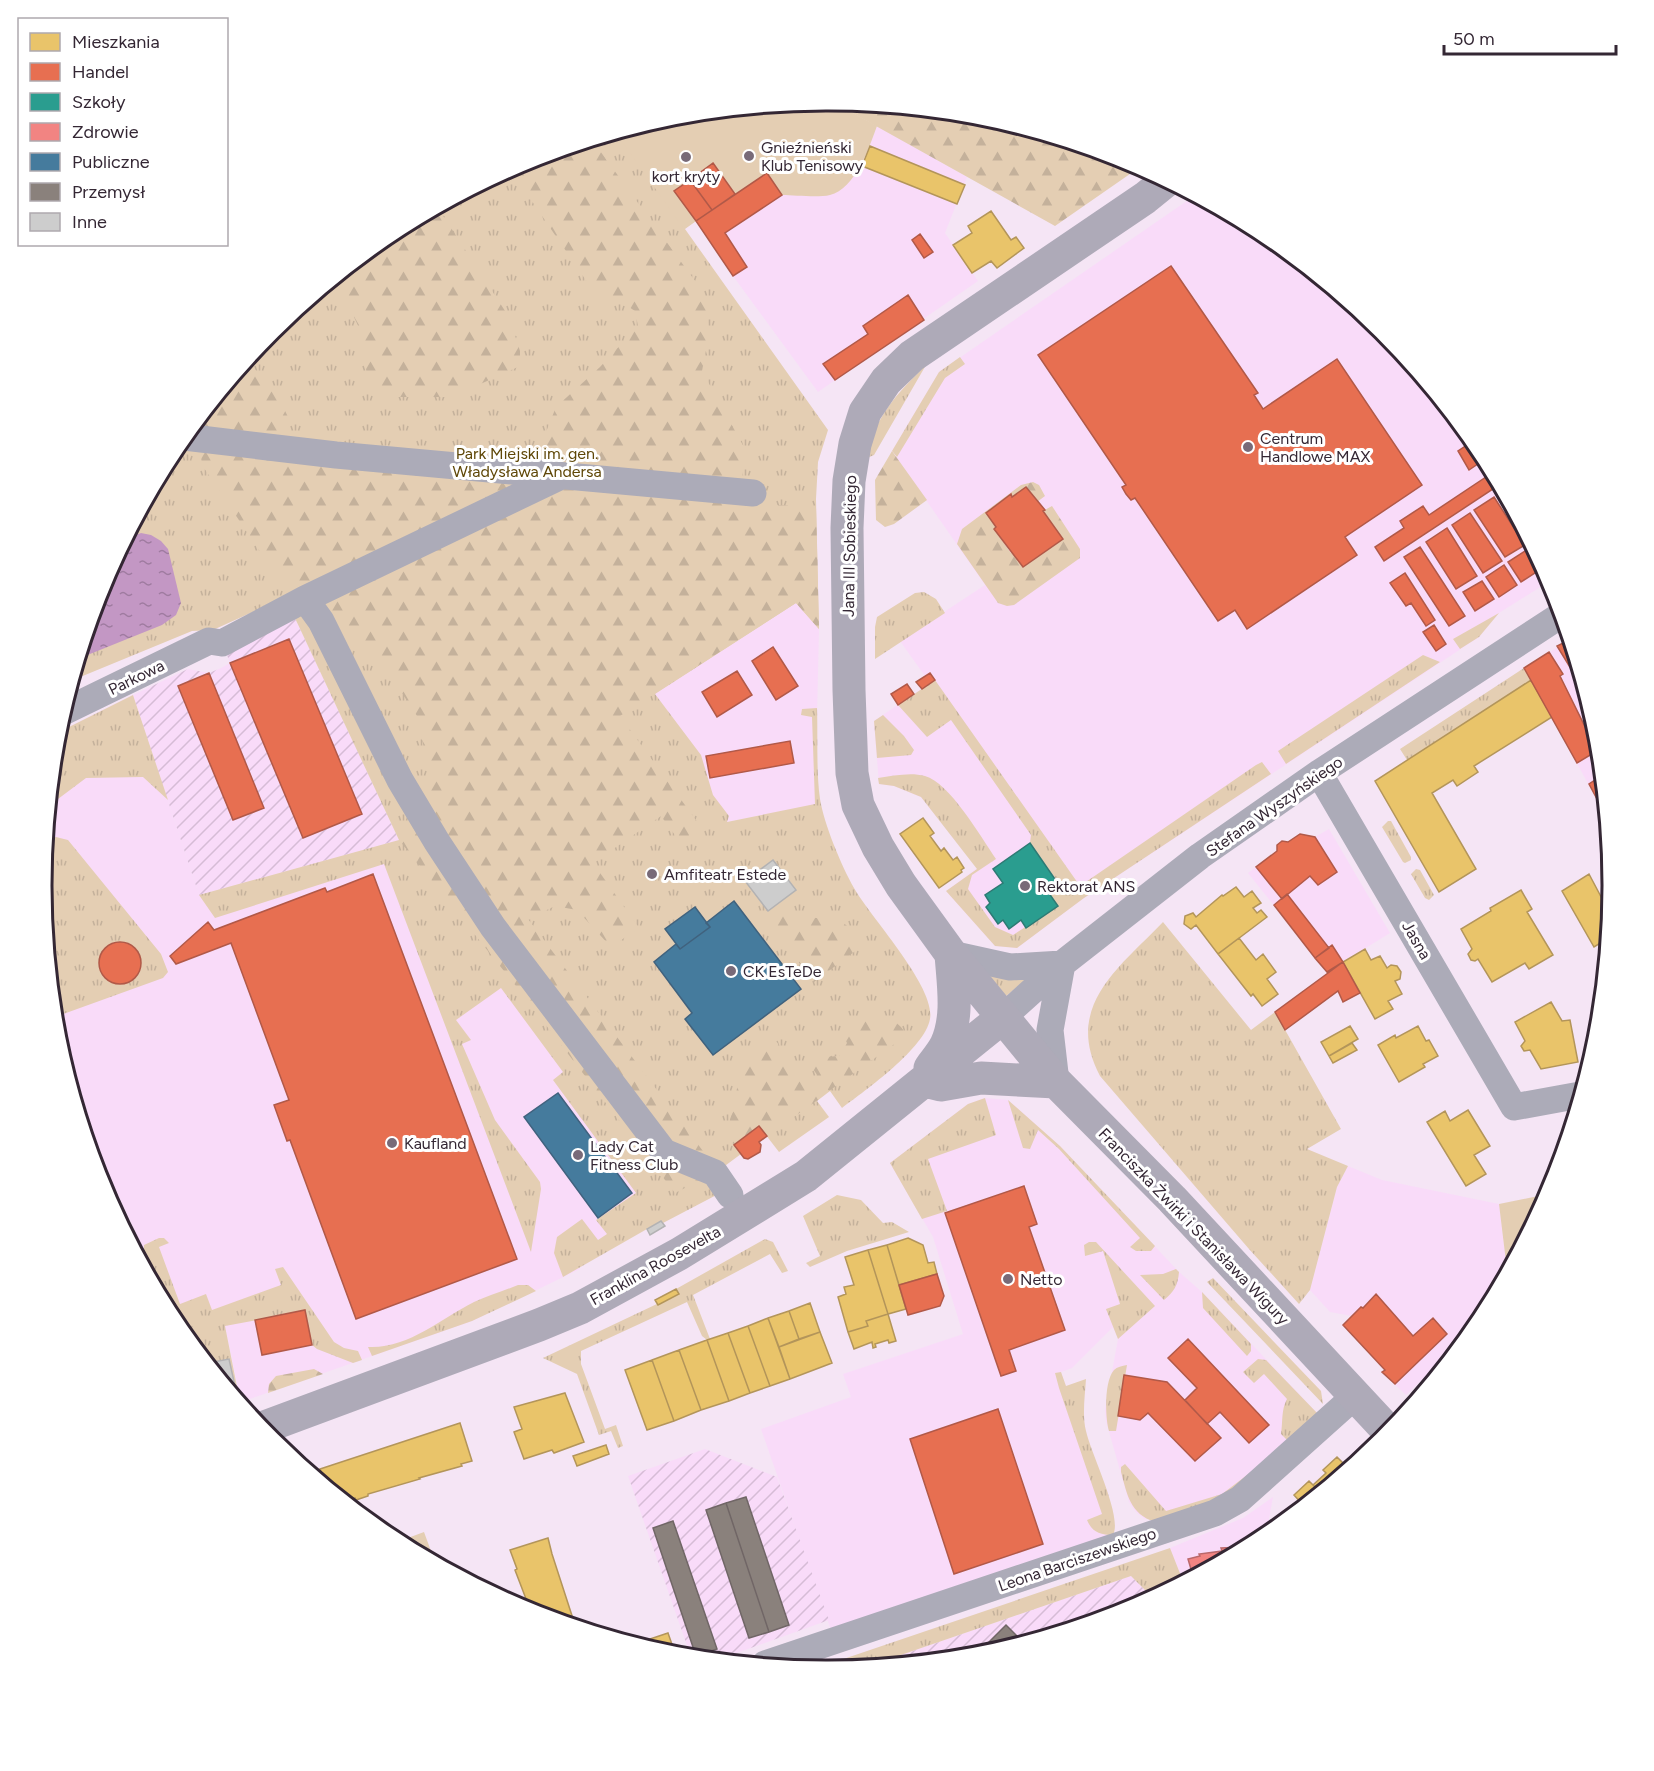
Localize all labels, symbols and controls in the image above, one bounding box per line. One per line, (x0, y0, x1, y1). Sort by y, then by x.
legend (18, 18, 228, 246)
scale bar (1444, 18, 1616, 56)
text: 50 m (1453, 28, 1495, 50)
text: Mieszkania (72, 31, 160, 53)
text: Handel (72, 61, 129, 83)
text: Szkoły (72, 91, 126, 113)
text: Zdrowie (72, 121, 139, 143)
place label: Gnieźnieński Klub Tenisowy (761, 138, 864, 175)
marker: Gnieźnieński Klub Tenisowy (742, 149, 756, 163)
marker: kort kryty (679, 150, 693, 164)
text: Publiczne (72, 151, 150, 173)
place label: kort kryty (652, 167, 721, 186)
text: Przemysł (72, 181, 145, 203)
text: Inne (72, 211, 107, 233)
place label: Centrum Handlowe MAX (1260, 429, 1370, 466)
marker: Centrum Handlowe MAX (1241, 440, 1255, 454)
park label: Park Miejski im. gen. Władysława Andersa (452, 444, 602, 481)
street label: Jana III Sobieskiego (839, 475, 860, 617)
street label: Parkowa (105, 656, 167, 699)
street label: Stefana Wyszyńskiego (1202, 752, 1346, 861)
place label: Amfiteatr Estede (664, 865, 786, 884)
marker: Amfiteatr Estede (645, 867, 659, 881)
place label: Rektorat ANS (1037, 877, 1136, 896)
marker: Rektorat ANS (1018, 879, 1032, 893)
street label: Jasna (1398, 918, 1435, 963)
place label: CK EsTeDe (743, 962, 822, 981)
marker: CK EsTeDe (724, 964, 738, 978)
street label: Franciszka Żwirki i Stanisława Wigury (1095, 1124, 1293, 1329)
place label: Kaufland (404, 1134, 467, 1153)
marker: Kaufland (385, 1136, 399, 1150)
place label: Lady Cat Fitness Club (590, 1137, 678, 1174)
marker: Lady Cat Fitness Club (571, 1148, 585, 1162)
street label: Franklina Roosevelta (587, 1222, 724, 1309)
place label: Netto (1020, 1270, 1062, 1289)
marker: Netto (1001, 1272, 1015, 1286)
street label: Leona Barciszewskiego (996, 1523, 1159, 1595)

